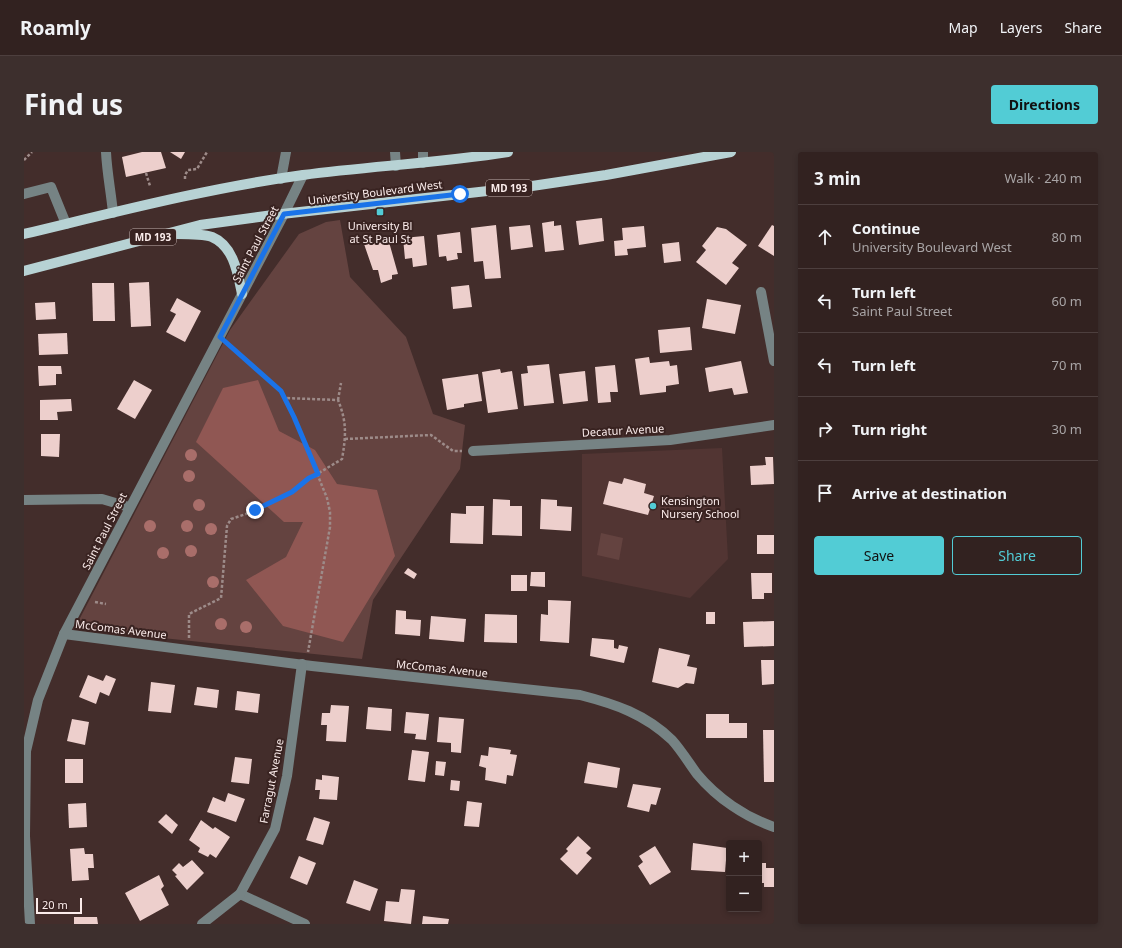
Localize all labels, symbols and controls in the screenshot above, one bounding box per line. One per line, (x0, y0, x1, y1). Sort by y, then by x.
text: Roamly (20, 15, 91, 41)
text: Map (949, 18, 978, 37)
text: Layers (1000, 18, 1042, 37)
text: Share (1064, 18, 1102, 37)
text: Find us (24, 85, 123, 123)
button: Directions (991, 85, 1098, 124)
text: 3 min (814, 167, 861, 190)
text: Walk · 240 m (1004, 169, 1082, 187)
street label: University Boulevard West (307, 176, 443, 208)
road number: MD 193 (486, 180, 532, 196)
route start (451, 185, 469, 203)
street label: Saint Paul Street (228, 203, 282, 285)
marker: University Bl at St Paul St (375, 207, 385, 217)
place label: University Bl at St Paul St (348, 218, 412, 246)
text: Continue (852, 218, 920, 238)
icon: ahead (814, 226, 836, 248)
text: 80 m (1052, 228, 1082, 246)
road number: MD 193 (130, 229, 176, 245)
text: University Boulevard West (852, 238, 1012, 256)
text: Turn left (852, 282, 916, 302)
icon: left (814, 290, 836, 312)
text: 60 m (1052, 292, 1082, 310)
text: Saint Paul Street (852, 302, 952, 320)
icon: left (814, 354, 836, 376)
text: Turn left (852, 355, 916, 375)
text: 70 m (1052, 356, 1082, 374)
icon: right (814, 418, 836, 440)
text: Turn right (852, 419, 927, 439)
street label: Decatur Avenue (581, 420, 665, 440)
text: 30 m (1052, 420, 1082, 438)
icon: arrive (814, 482, 836, 504)
text: Arrive at destination (852, 483, 1007, 503)
street label: Saint Paul Street (78, 490, 130, 572)
place label: Kensington Nursery School (661, 493, 739, 521)
route end (246, 501, 264, 519)
marker: Kensington Nursery School (648, 501, 658, 511)
button: Save (814, 536, 944, 575)
button: Share (952, 536, 1082, 575)
street label: McComas Avenue (74, 616, 168, 642)
street label: McComas Avenue (395, 656, 489, 680)
street label: Farragut Avenue (255, 737, 287, 825)
map controls (726, 840, 762, 912)
button: + (726, 840, 762, 876)
button: − (726, 876, 762, 912)
scale bar (36, 896, 82, 915)
text: 20 m (42, 897, 68, 912)

